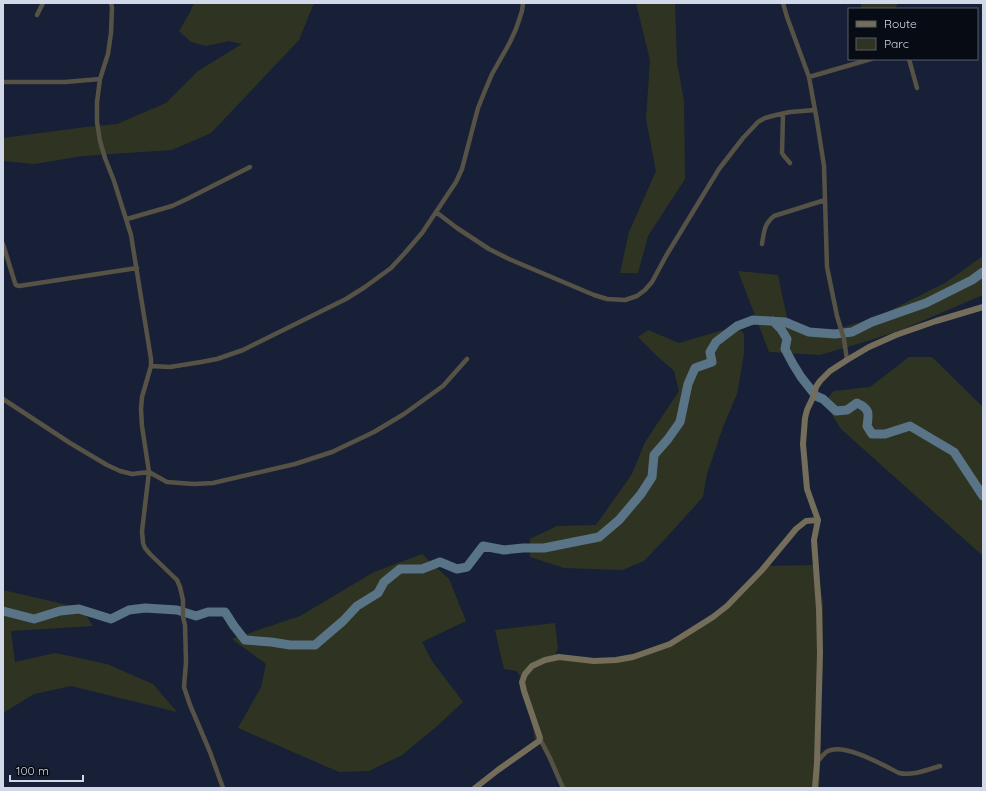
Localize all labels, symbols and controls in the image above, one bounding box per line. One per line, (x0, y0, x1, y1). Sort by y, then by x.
legend (848, 8, 978, 60)
text: Route (884, 16, 917, 31)
text: Parc (884, 36, 909, 51)
scale bar (10, 757, 83, 783)
text: 100 m (16, 763, 49, 778)

